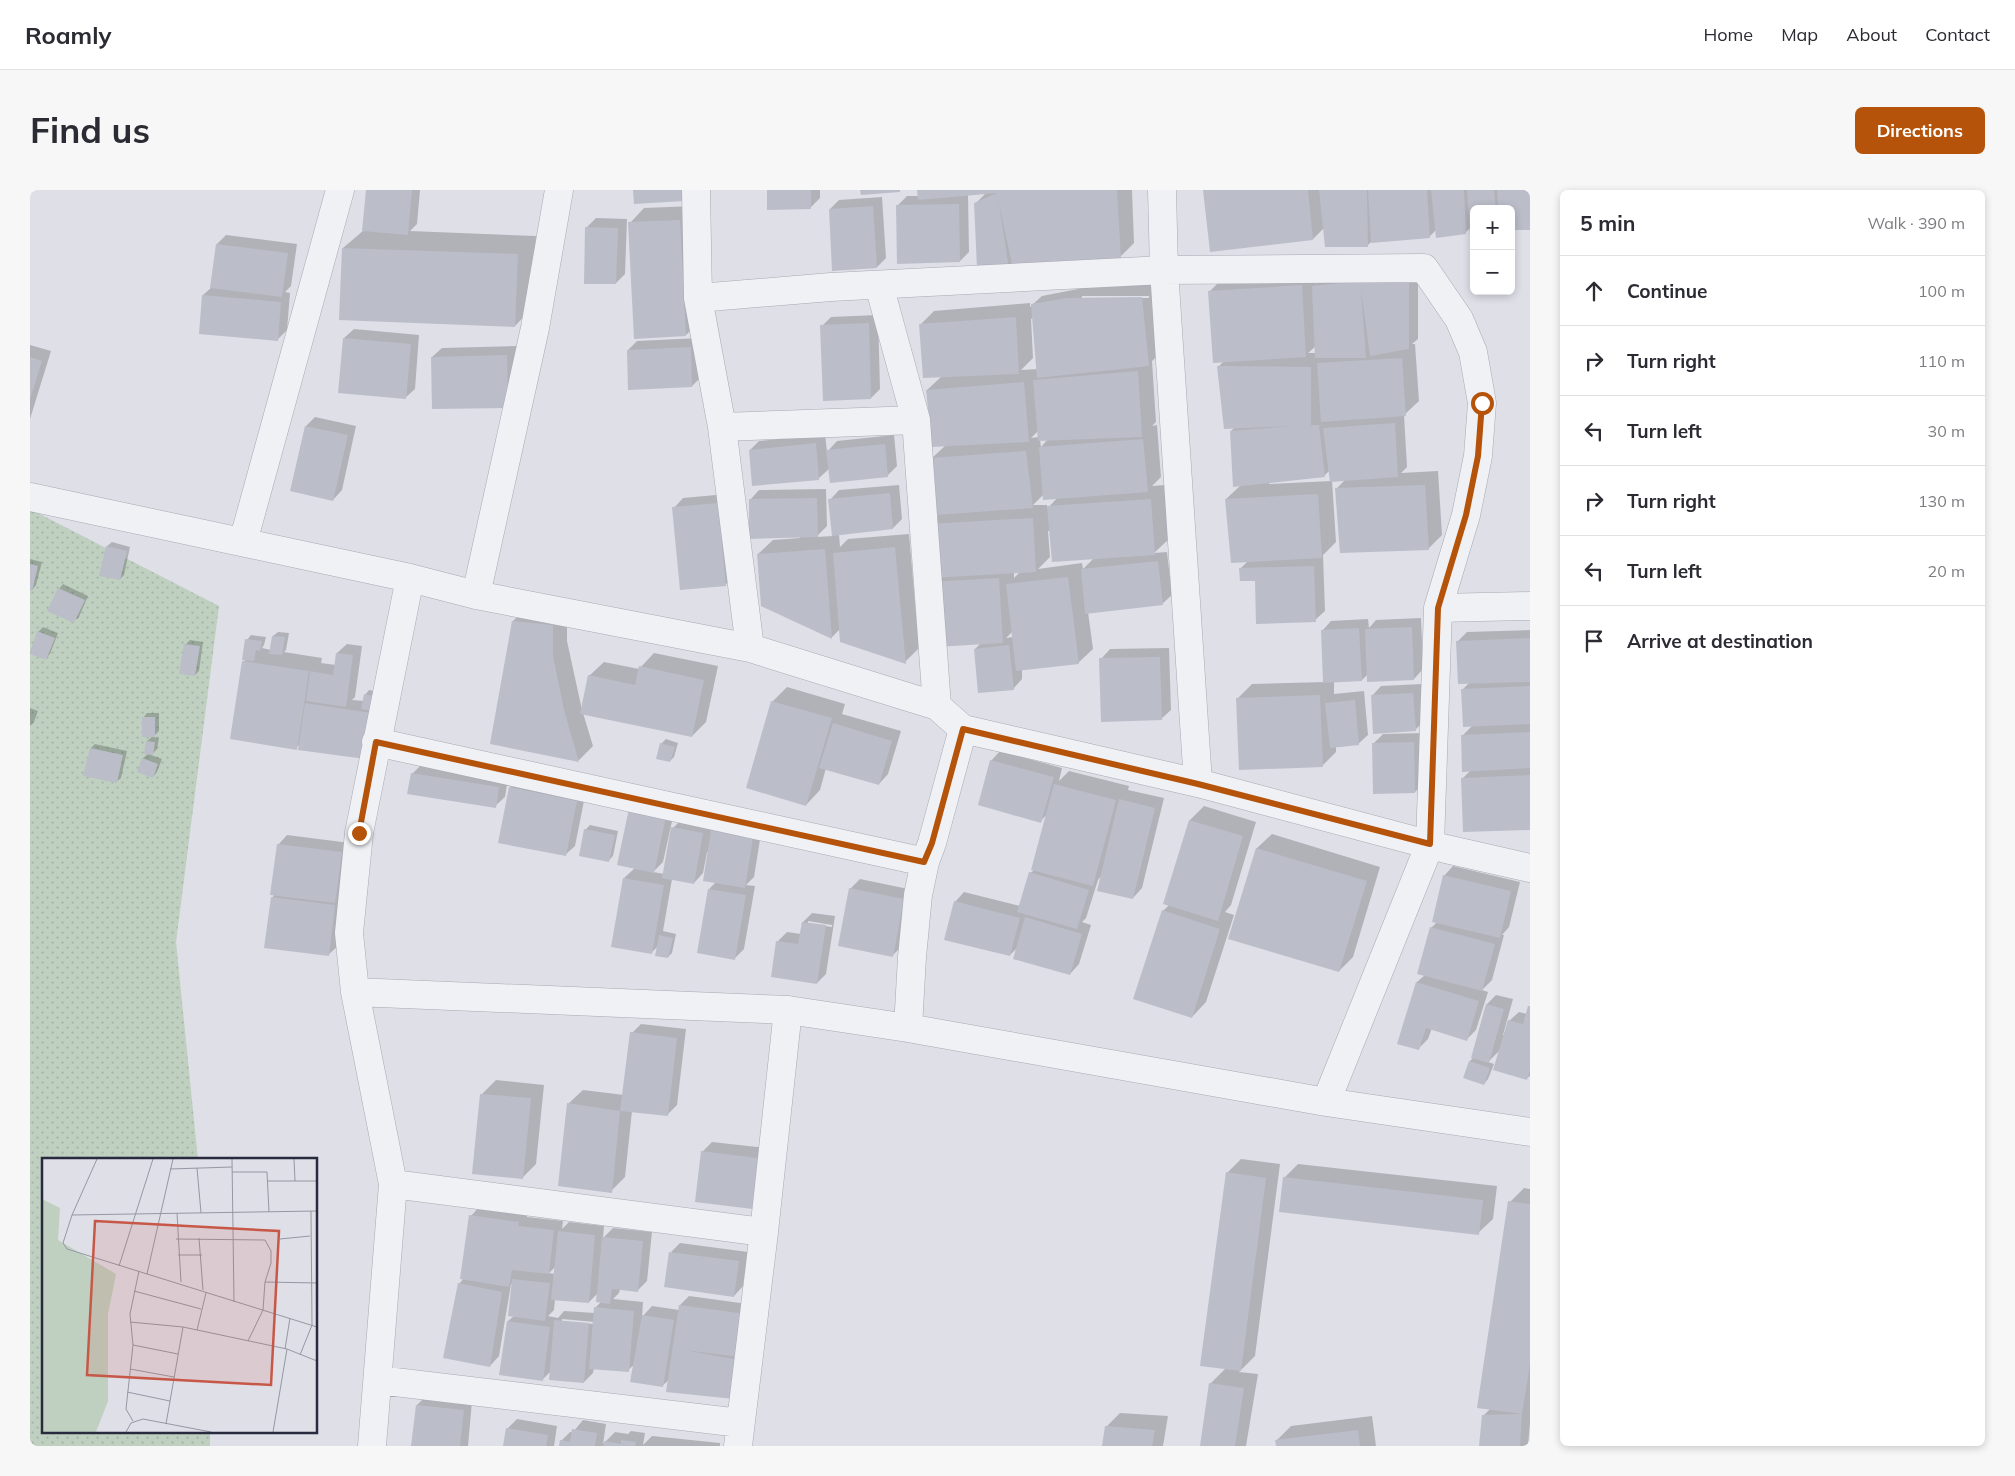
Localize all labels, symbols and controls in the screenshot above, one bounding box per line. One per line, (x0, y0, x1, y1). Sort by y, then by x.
text: Roamly (25, 20, 112, 50)
text: Home (1703, 23, 1753, 46)
text: Map (1781, 23, 1818, 46)
text: About (1846, 23, 1897, 46)
text: Contact (1925, 23, 1990, 46)
button: Directions (1855, 107, 1985, 154)
text: Find us (30, 108, 150, 152)
map controls (1470, 205, 1515, 295)
button: + (1470, 205, 1515, 250)
text: 5 min (1580, 210, 1635, 236)
text: Walk · 390 m (1867, 213, 1965, 233)
button: − (1470, 250, 1515, 295)
icon: ahead (1580, 277, 1608, 305)
text: Continue (1627, 279, 1707, 303)
text: 100 m (1918, 281, 1965, 301)
icon: right (1580, 347, 1608, 375)
text: Turn right (1627, 349, 1716, 373)
text: 110 m (1918, 351, 1965, 371)
route start (1471, 392, 1494, 415)
icon: left (1580, 417, 1608, 445)
text: Turn left (1627, 419, 1702, 443)
text: 30 m (1928, 421, 1965, 441)
icon: right (1580, 487, 1608, 515)
text: Turn right (1627, 489, 1716, 513)
text: 130 m (1918, 491, 1965, 511)
icon: left (1580, 557, 1608, 585)
text: Turn left (1627, 559, 1702, 583)
text: 20 m (1928, 561, 1965, 581)
icon: arrive (1580, 627, 1608, 655)
text: Arrive at destination (1627, 629, 1813, 653)
route end (348, 822, 371, 845)
inset map (42, 1158, 318, 1434)

